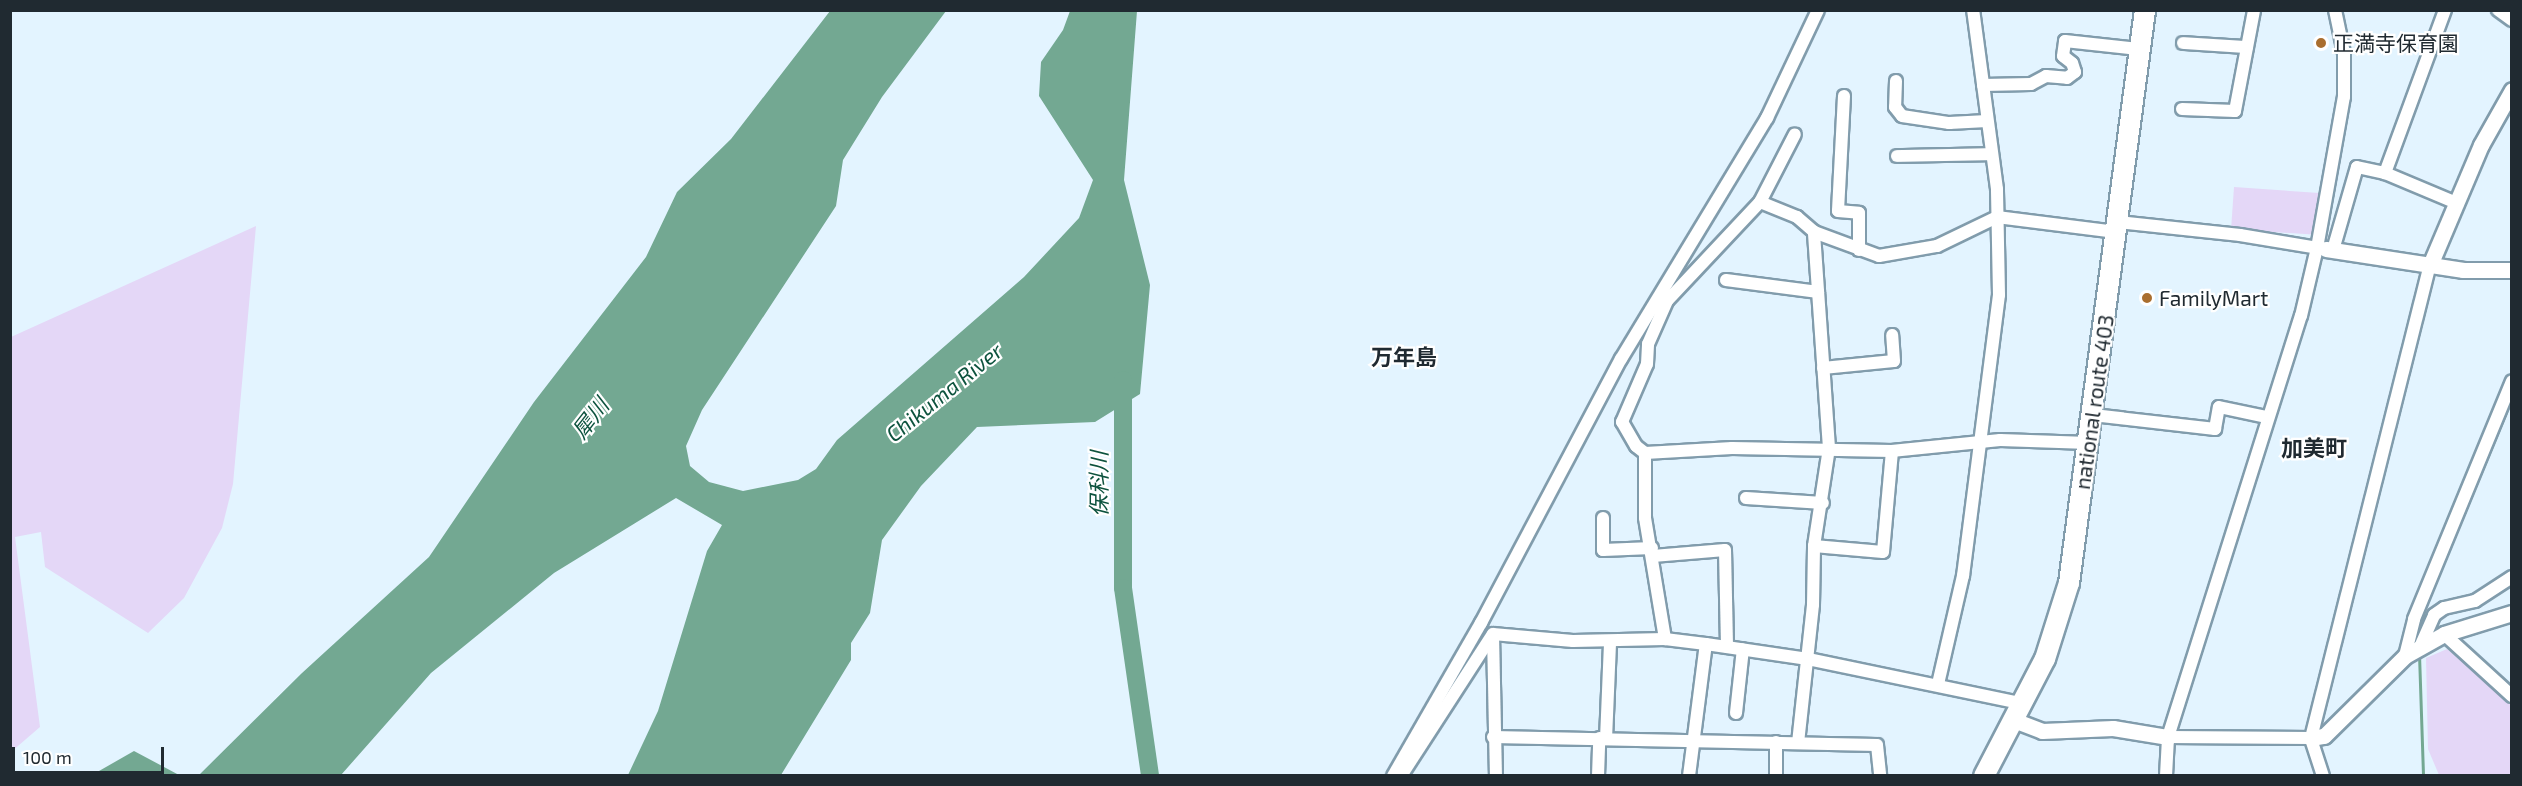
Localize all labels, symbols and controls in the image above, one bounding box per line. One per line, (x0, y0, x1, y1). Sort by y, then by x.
place label: 正満寺保育園 (2333, 30, 2459, 56)
marker: 正満寺保育園 (2314, 36, 2328, 50)
place label: FamilyMart (2159, 285, 2268, 311)
marker: FamilyMart (2140, 291, 2154, 305)
street label: national route 403 (2069, 313, 2119, 491)
water label: Chikuma River (880, 337, 1008, 447)
district label: 万年島 (1371, 344, 1437, 370)
water label: 犀川 (566, 393, 614, 443)
district label: 加美町 (2281, 435, 2347, 461)
water label: 保科川 (1086, 451, 1112, 517)
scale bar (15, 735, 166, 773)
text: 100 m (23, 746, 72, 768)

